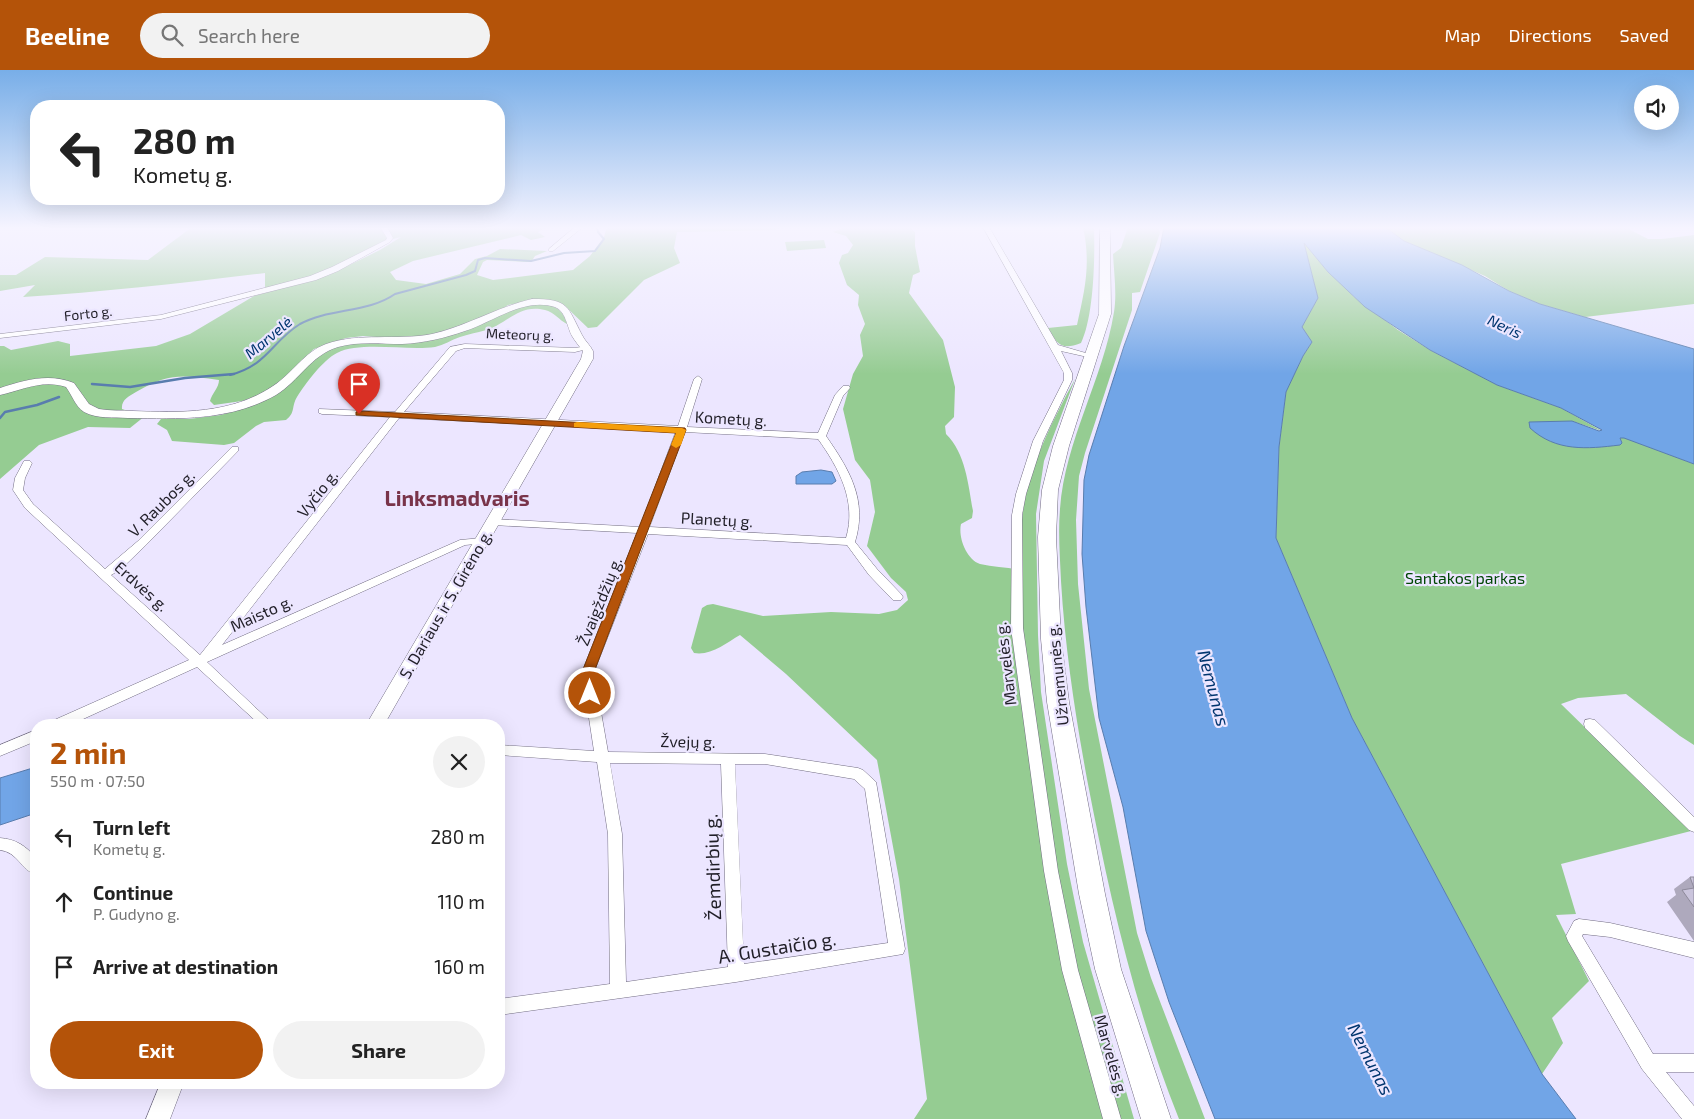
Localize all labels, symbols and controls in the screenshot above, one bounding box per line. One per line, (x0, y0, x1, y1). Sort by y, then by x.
search box (140, 13, 490, 58)
text: Beeline (25, 21, 110, 50)
icon: search (158, 21, 186, 49)
text: Search here (198, 24, 300, 47)
text: Map (1444, 24, 1481, 46)
text: Directions (1509, 24, 1592, 46)
text: Saved (1620, 24, 1669, 46)
map controls (1634, 85, 1679, 130)
button: sound (1634, 85, 1679, 130)
text: 280 m (133, 119, 236, 161)
icon: left (50, 120, 115, 185)
text: Kometų g. (133, 161, 232, 187)
street label: Forto g. (63, 302, 113, 324)
water label: Neris (1485, 310, 1525, 342)
water label: Marvelė (241, 312, 295, 362)
street label: Meteorų g. (486, 324, 554, 344)
pin (338, 363, 380, 414)
icon: arrive (345, 370, 373, 398)
street label: Kometų g. (694, 407, 768, 429)
street label: Vyčio g. (293, 465, 341, 521)
street label: V. Raubos g. (124, 466, 198, 540)
district label: Linksmadvaris (384, 485, 530, 510)
street label: Planetų g. (680, 508, 754, 530)
street label: S. Dariaus ir S. Girėno g. (395, 526, 495, 682)
street label: Žvaigždžių g. (573, 554, 625, 648)
street label: Erdvės g. (111, 557, 173, 615)
park label: Santakos parkas (1405, 568, 1525, 587)
street label: Maisto g. (227, 591, 295, 635)
street label: Marvelės g. (990, 621, 1020, 707)
street label: Užnemunės g. (1042, 623, 1072, 727)
water label: Nemunas (1193, 647, 1235, 729)
position arrow (563, 666, 615, 718)
street label: Žvejų g. (660, 731, 716, 752)
text: 2 min (50, 734, 127, 770)
button: close (433, 736, 485, 788)
text: 550 m · 07:50 (50, 771, 145, 790)
street label: Žemdirbių g. (699, 813, 725, 921)
text: Turn left (93, 816, 170, 839)
icon: left (50, 823, 78, 851)
text: 280 m (430, 825, 485, 848)
text: Kometų g. (93, 839, 165, 858)
text: Continue (93, 881, 173, 904)
icon: ahead (50, 888, 78, 916)
text: 110 m (438, 890, 485, 913)
text: P. Gudyno g. (93, 904, 180, 923)
street label: A. Gustaičio g. (716, 926, 838, 968)
icon: arrive (50, 953, 78, 981)
text: Arrive at destination (93, 955, 278, 978)
text: 160 m (434, 955, 485, 978)
street label: Marvelės g. (1091, 1012, 1133, 1098)
water label: Nemunas (1343, 1019, 1399, 1099)
button: Exit (50, 1021, 263, 1079)
button: Share (273, 1021, 485, 1079)

